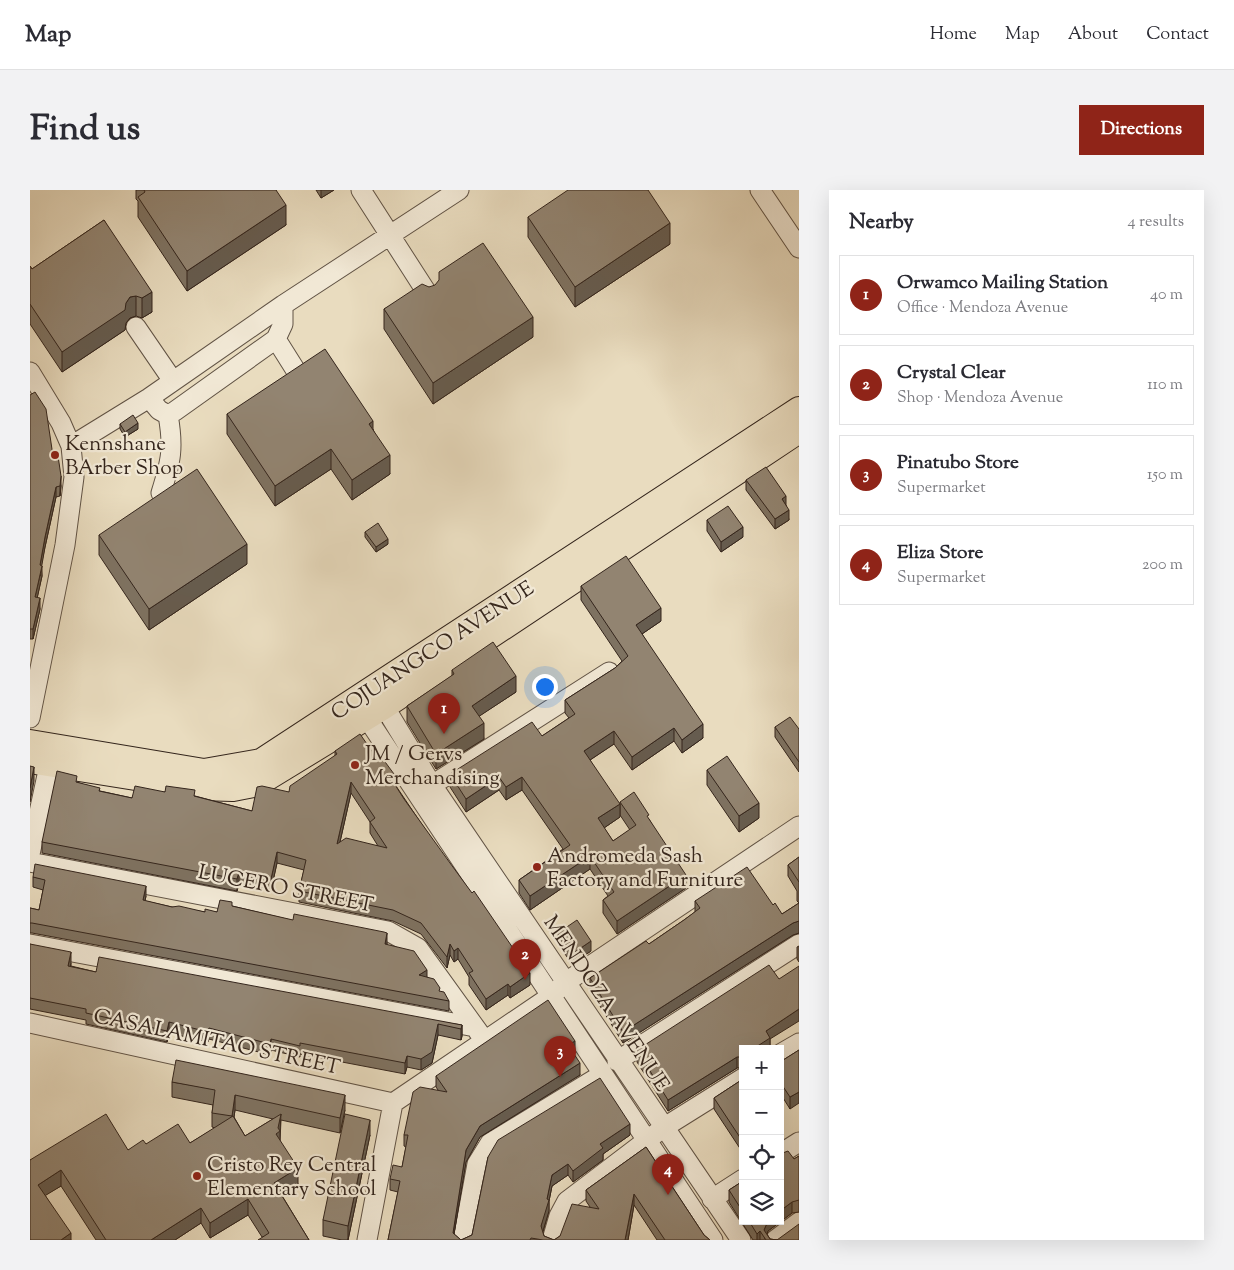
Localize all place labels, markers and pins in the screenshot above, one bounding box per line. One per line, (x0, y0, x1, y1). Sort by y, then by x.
place label: Kennshane BArber Shop (65, 430, 183, 484)
marker: Kennshane BArber Shop (49, 449, 61, 461)
pin: 1 (428, 693, 460, 734)
place label: JM / Gervs Merchandising (364, 740, 500, 794)
marker: JM / Gervs Merchandising (349, 759, 361, 771)
place label: Andromeda Sash Factory and Furniture (547, 842, 743, 896)
marker: Andromeda Sash Factory and Furniture (531, 861, 543, 873)
pin: 2 (509, 939, 541, 980)
pin: 3 (544, 1036, 576, 1077)
place label: Cristo Rey Central Elementary School (207, 1151, 377, 1205)
pin: 4 (652, 1154, 684, 1195)
marker: Cristo Rey Central Elementary School (191, 1170, 203, 1182)

